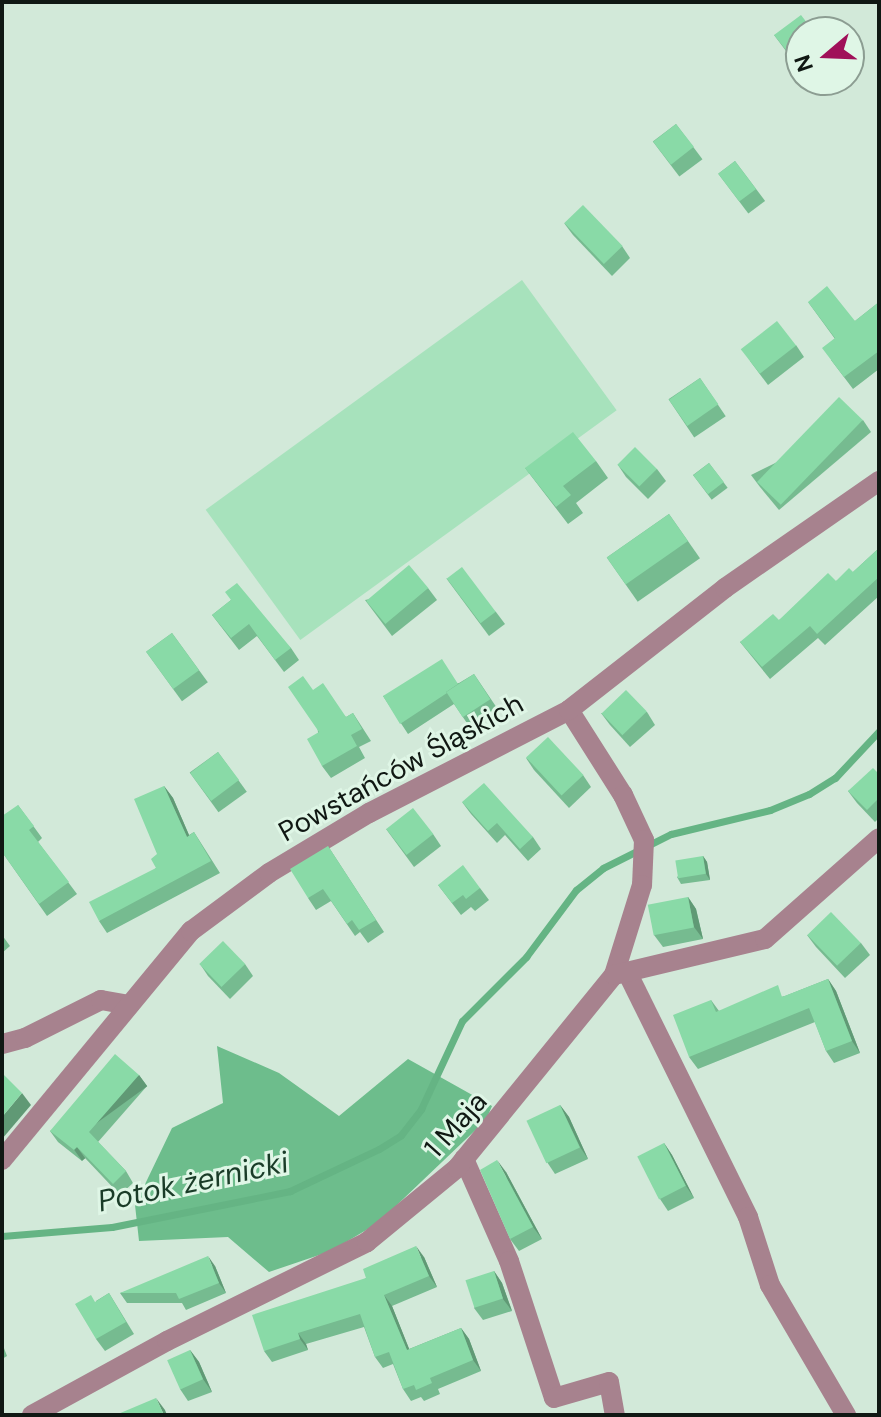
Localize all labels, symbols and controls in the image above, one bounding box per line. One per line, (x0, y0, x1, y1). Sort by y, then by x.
north arrow (785, 16, 865, 96)
text: N (787, 51, 820, 76)
street label: Powstańców Śląskich (273, 687, 529, 849)
street label: 1 Maja (418, 1085, 494, 1165)
water label: Potok żernicki (95, 1144, 291, 1220)

